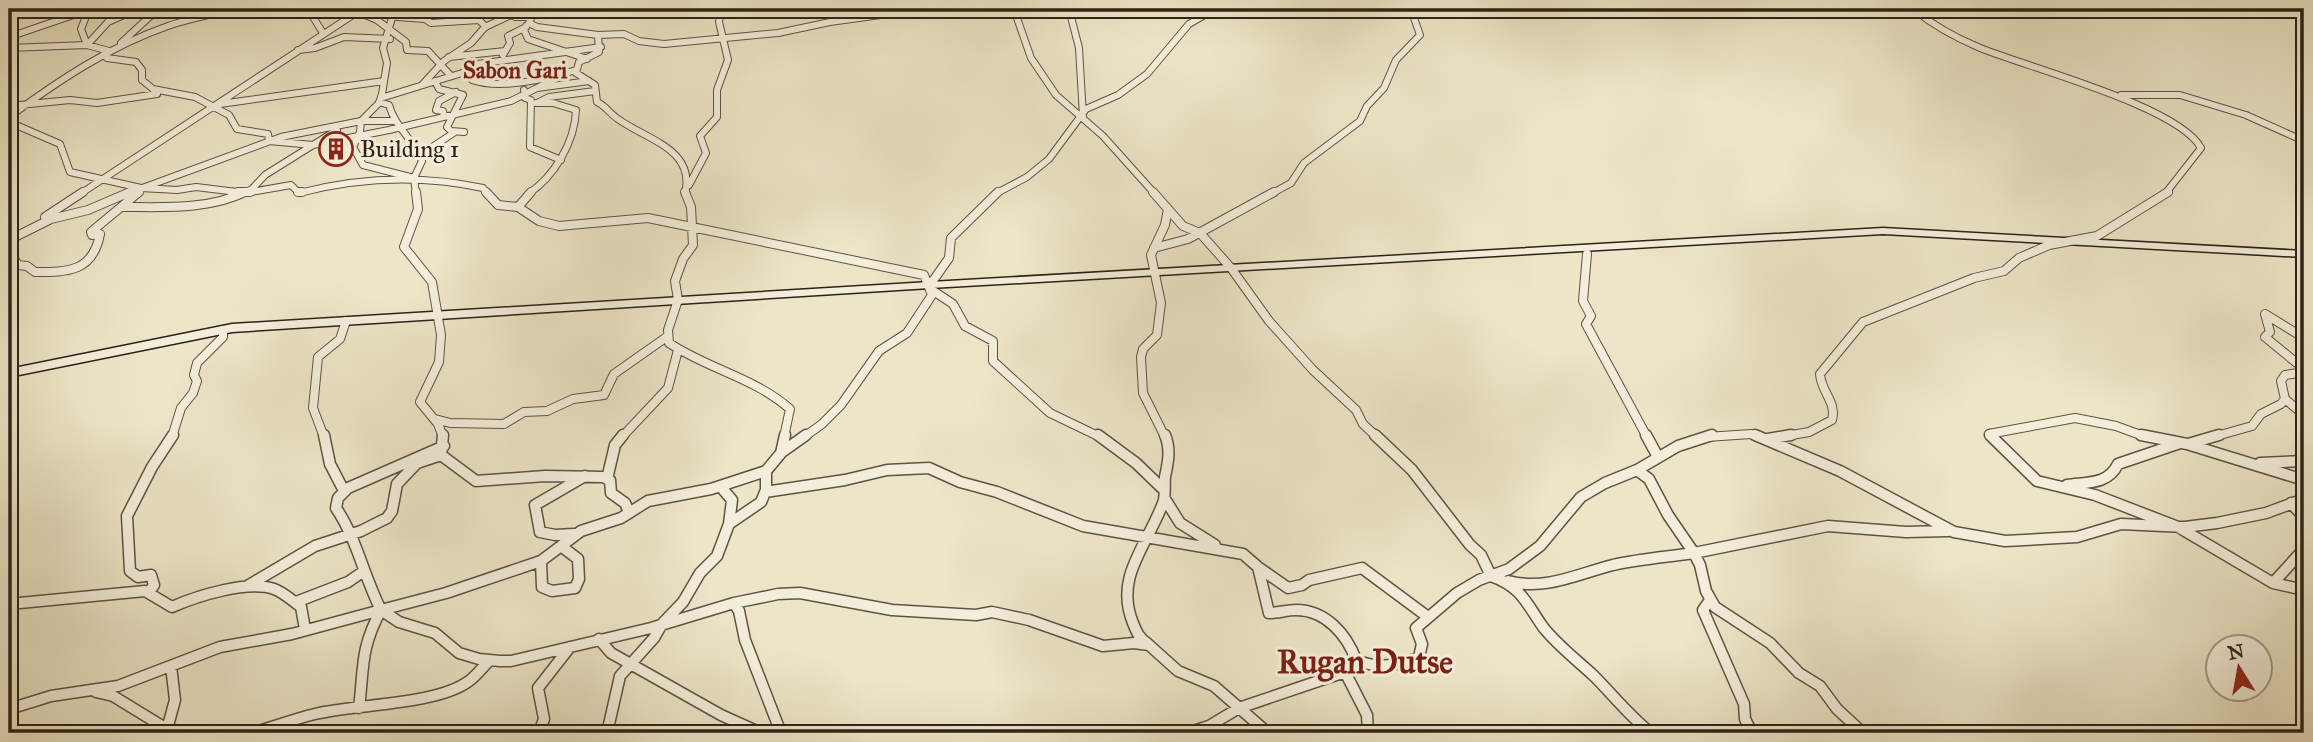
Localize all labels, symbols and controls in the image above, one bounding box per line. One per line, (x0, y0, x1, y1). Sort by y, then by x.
district label: Sabon Gari (463, 56, 568, 84)
building icon: Building 1 (317, 130, 355, 168)
place label: Building 1 (360, 134, 459, 164)
north arrow (2204, 634, 2274, 704)
text: N (2226, 639, 2246, 665)
district label: Rugan Dutse (1277, 642, 1453, 682)

